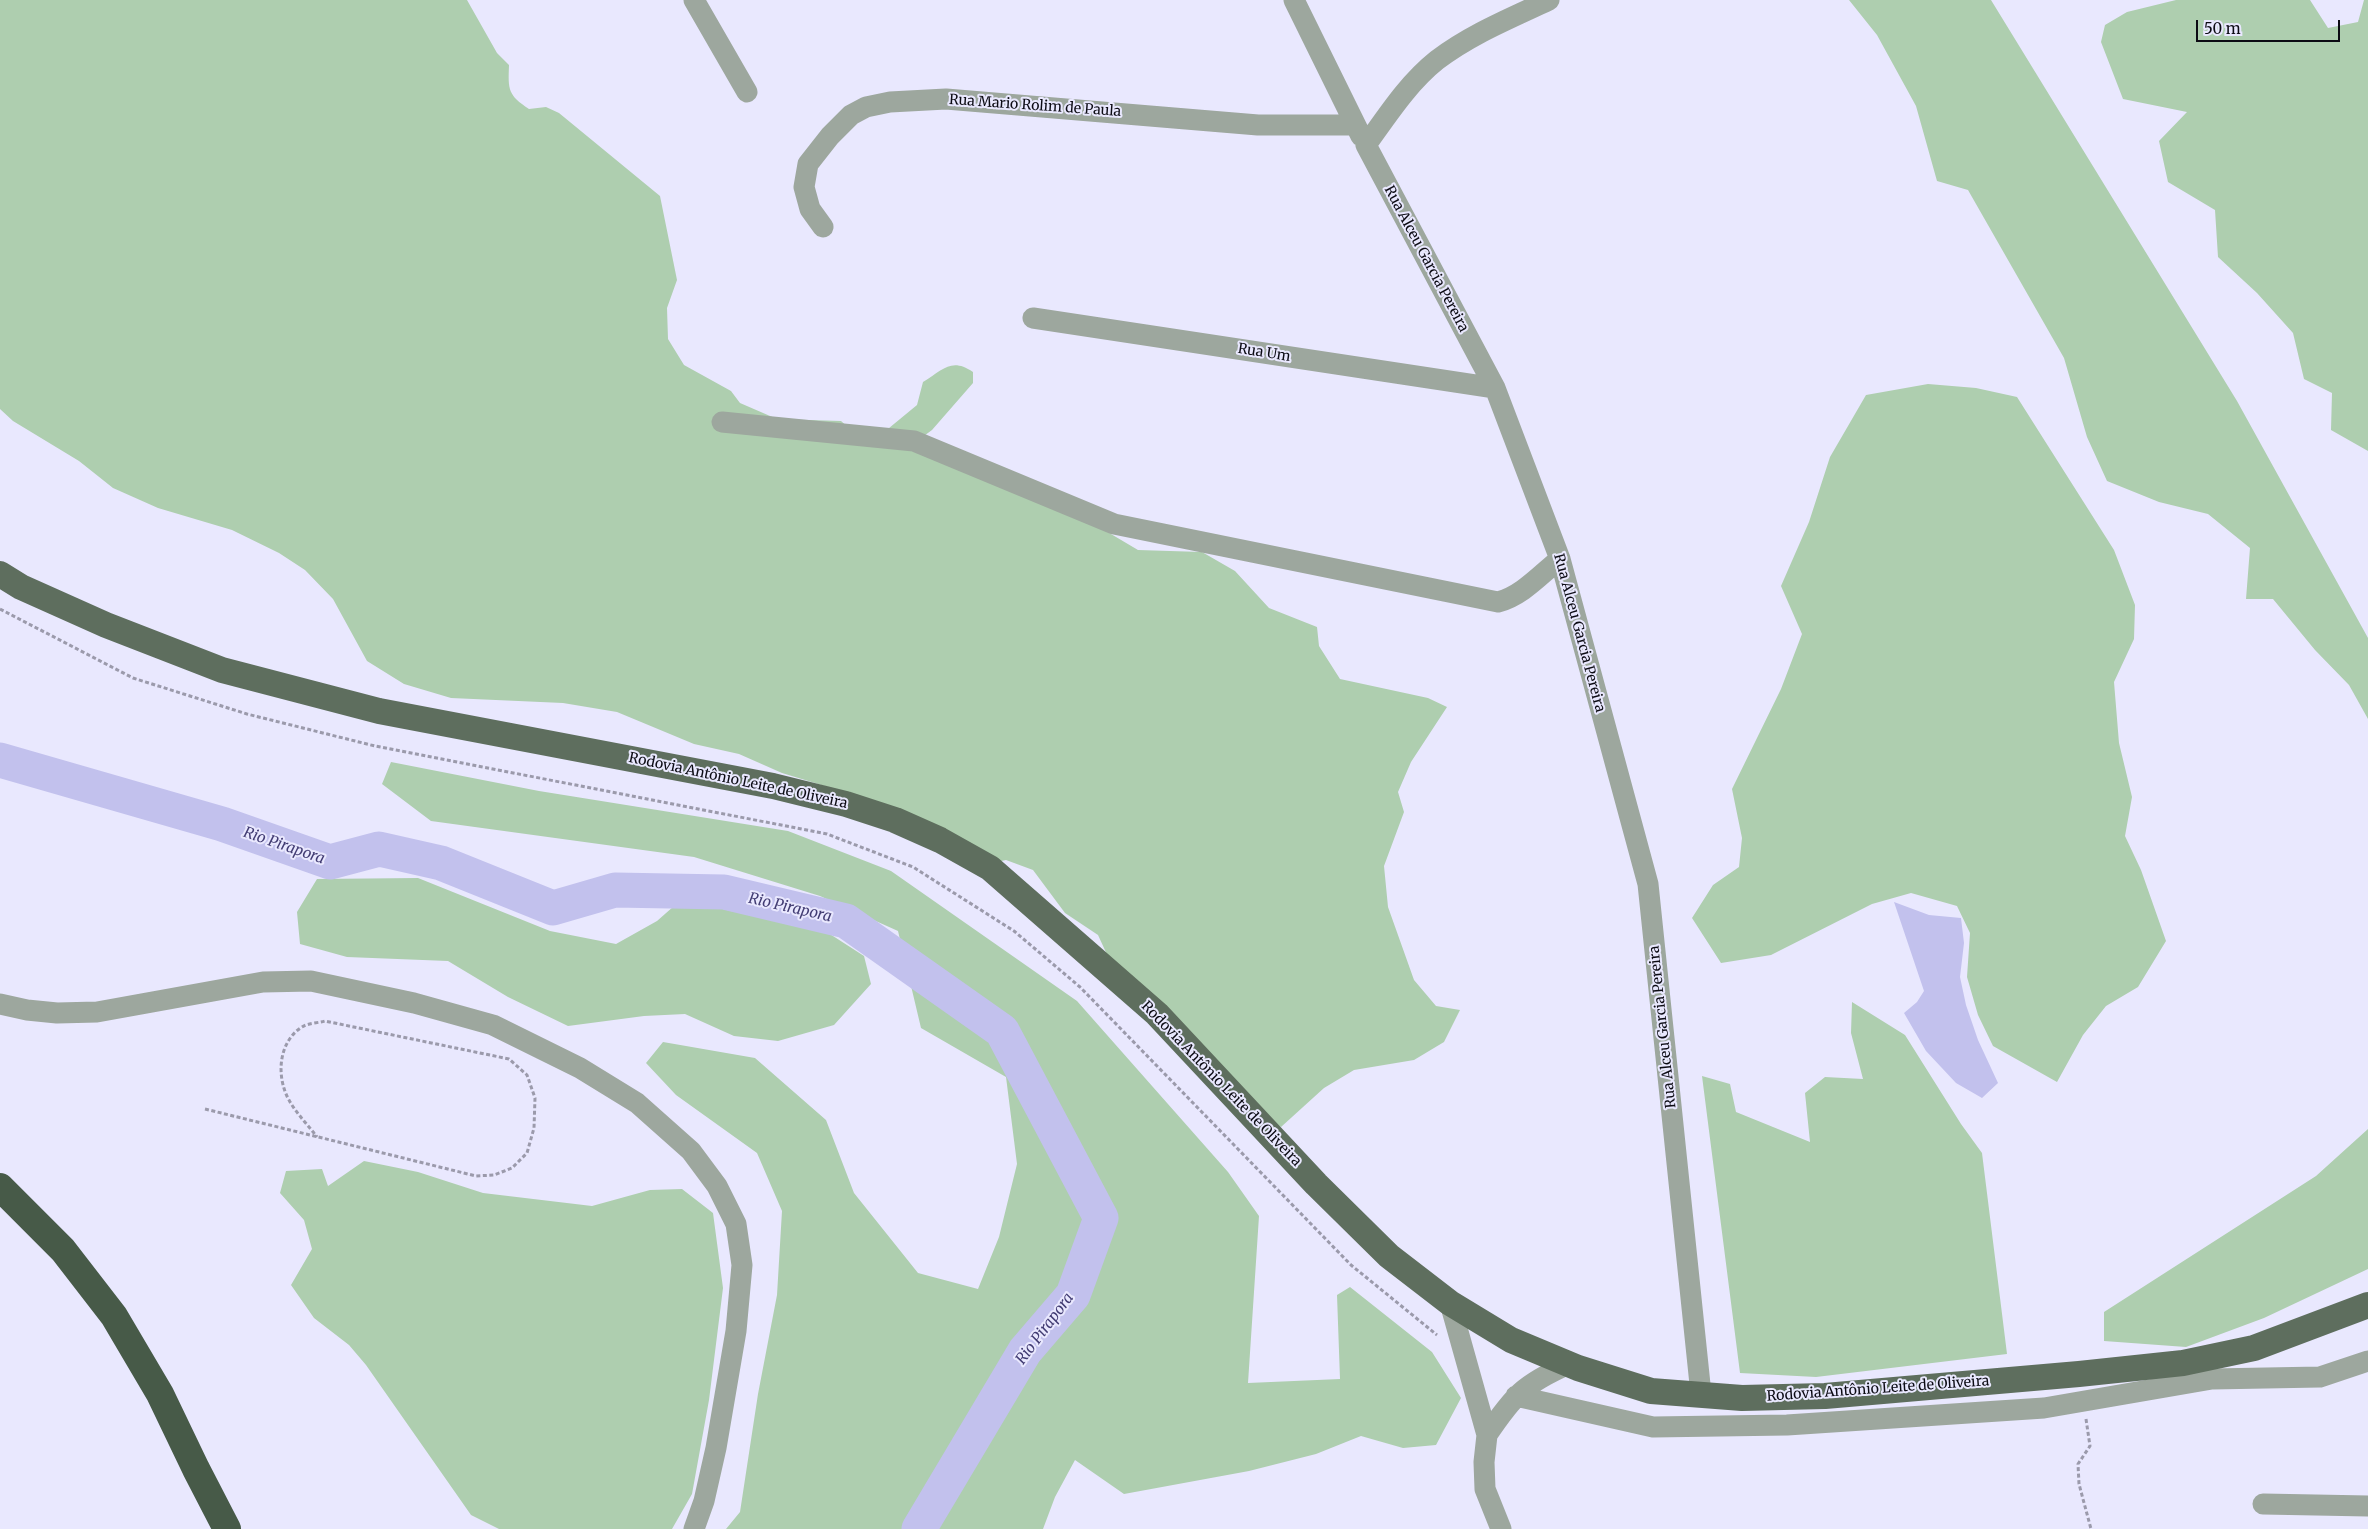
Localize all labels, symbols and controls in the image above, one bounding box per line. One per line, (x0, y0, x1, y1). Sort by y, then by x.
scale bar (2198, 10, 2342, 42)
text: 50 m (2204, 19, 2241, 38)
street label: Rua Mario Rolim de Paula (948, 92, 1122, 120)
street label: Rua Alceu Garcia Pereira (1380, 183, 1472, 335)
street label: Rua Um (1236, 341, 1292, 365)
street label: Rua Alceu Garcia Pereira (1550, 552, 1608, 714)
street label: Rodovia Antônio Leite de Oliveira (627, 750, 849, 812)
water label: Rio Pirapora (241, 824, 327, 868)
water label: Rio Pirapora (747, 890, 833, 926)
street label: Rua Alceu Garcia Pereira (1646, 945, 1680, 1109)
street label: Rodovia Antônio Leite de Oliveira (1137, 998, 1305, 1170)
water label: Rio Pirapora (1012, 1290, 1078, 1368)
street label: Rodovia Antônio Leite de Oliveira (1766, 1373, 1990, 1405)

